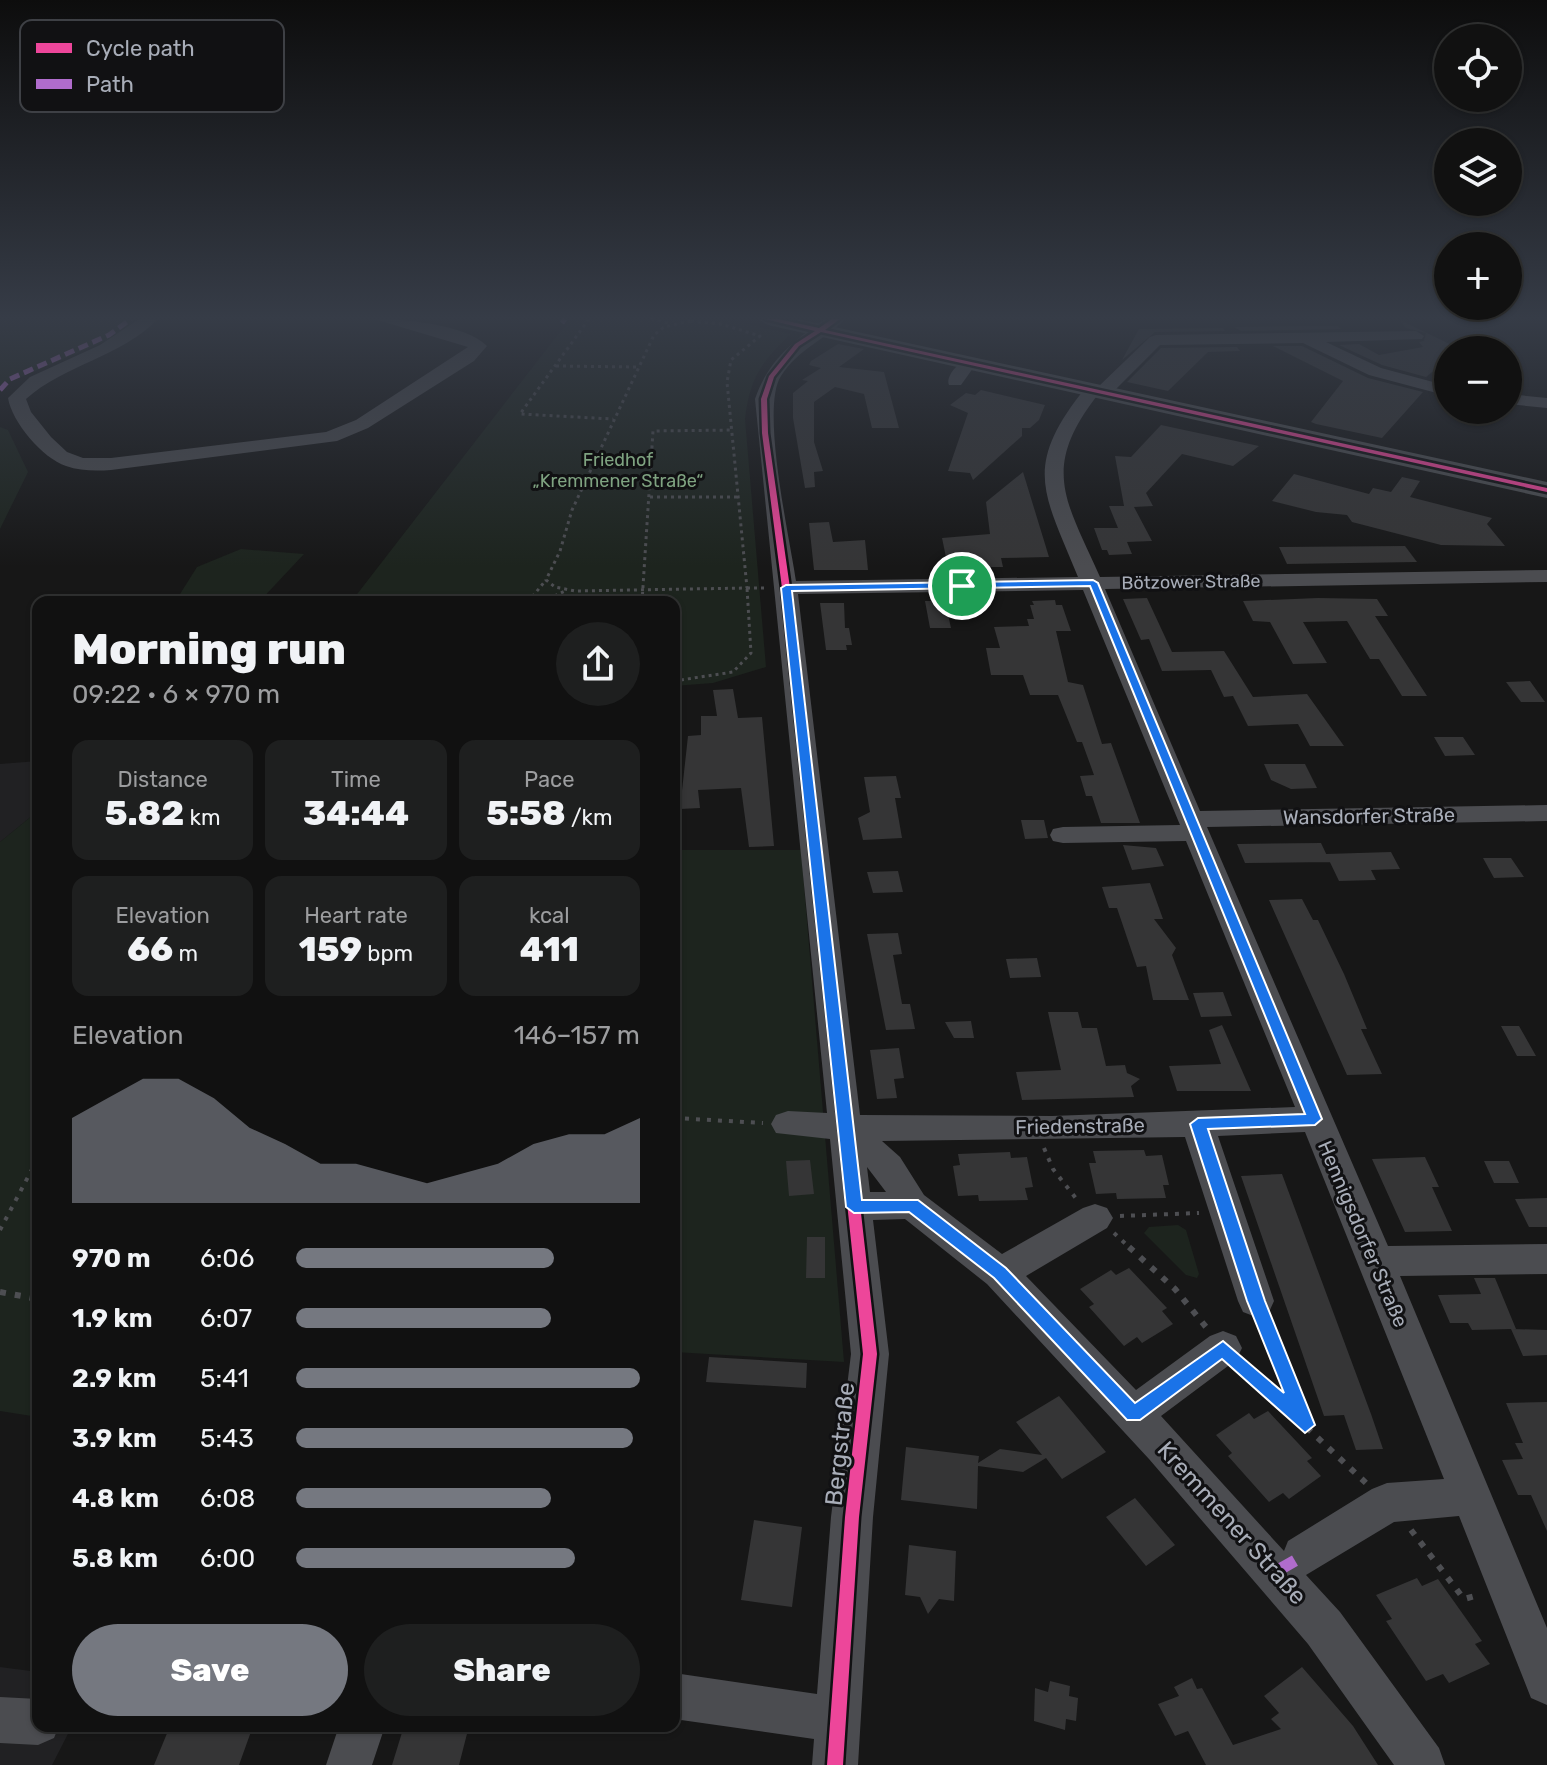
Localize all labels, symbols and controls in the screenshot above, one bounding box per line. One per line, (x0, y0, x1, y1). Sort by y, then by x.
legend (20, 20, 284, 112)
map controls (1434, 24, 1522, 424)
button: locate (1434, 24, 1522, 112)
text: Cycle path (86, 35, 195, 62)
text: Path (86, 71, 134, 98)
button: layers (1434, 128, 1522, 216)
button: + (1434, 232, 1522, 320)
button: − (1434, 336, 1522, 424)
park label: Friedhof „Kremmener Straße“ (533, 449, 703, 492)
pin (928, 552, 996, 620)
icon: arrive (940, 564, 984, 608)
street label: Bötzower Straße (1121, 570, 1261, 594)
button: share (556, 622, 640, 706)
text: Morning run (72, 623, 346, 675)
text: 09:22 · 6 × 970 m (72, 679, 280, 710)
text: Distance (118, 766, 208, 793)
text: Time (331, 766, 381, 793)
text: Pace (524, 766, 575, 793)
text: 5.82 (105, 793, 184, 834)
text: 34:44 (303, 793, 409, 834)
text: 5:58 (486, 793, 566, 834)
street label: Wansdorfer Straße (1283, 802, 1455, 830)
text: km (184, 804, 220, 831)
text: /km (566, 804, 613, 831)
text: Elevation (116, 902, 210, 929)
text: Heart rate (304, 902, 408, 929)
text: kcal (529, 902, 570, 929)
text: 66 (127, 929, 173, 970)
text: 159 (299, 929, 362, 970)
text: 411 (520, 929, 579, 970)
text: m (173, 940, 198, 967)
text: bpm (362, 940, 413, 967)
text: Elevation (72, 1020, 183, 1051)
text: 146–157 m (514, 1020, 640, 1051)
street label: Friedenstraße (1015, 1113, 1145, 1139)
street label: Hennigsdorfer Straße (1313, 1137, 1413, 1331)
text: 970 m (72, 1243, 151, 1274)
text: 6:06 (200, 1243, 255, 1274)
text: 1.9 km (72, 1303, 153, 1334)
text: 6:07 (200, 1303, 252, 1334)
text: 2.9 km (72, 1363, 156, 1394)
text: 5:41 (200, 1363, 249, 1394)
street label: Bergstraße (820, 1381, 860, 1507)
text: 3.9 km (72, 1423, 157, 1454)
text: 5:43 (200, 1423, 254, 1454)
street label: Kremmener Straße (1152, 1436, 1312, 1610)
text: 4.8 km (72, 1483, 159, 1514)
text: 6:08 (200, 1483, 255, 1514)
text: 5.8 km (72, 1543, 158, 1574)
text: 6:00 (200, 1543, 255, 1574)
button: Save (72, 1624, 348, 1716)
button: Share (364, 1624, 640, 1716)

